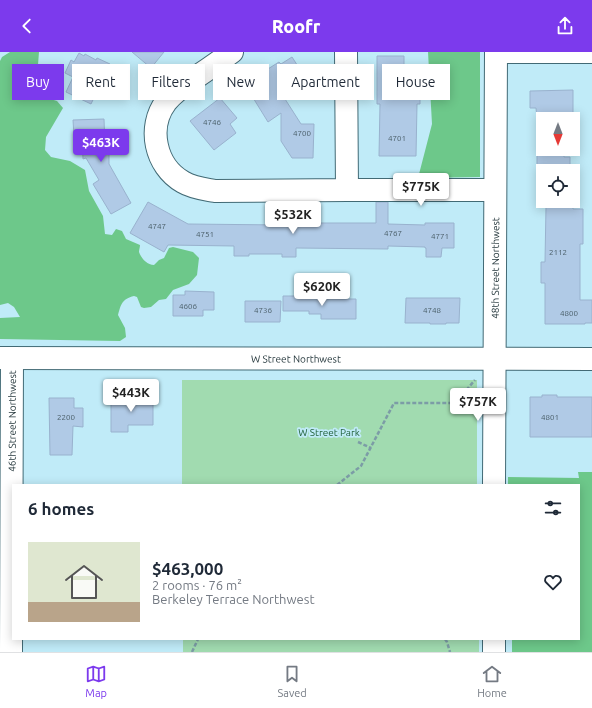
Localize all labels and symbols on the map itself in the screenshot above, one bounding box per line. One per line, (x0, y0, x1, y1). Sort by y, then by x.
north arrow (536, 112, 580, 156)
house number: 4746 (203, 118, 222, 127)
pin: $463K (73, 129, 129, 163)
house number: 4700 (293, 129, 312, 138)
house number: 4701 (388, 134, 406, 143)
pin: $775K (393, 173, 449, 207)
pin: $532K (265, 201, 321, 235)
street label: 48th Street Northwest (489, 217, 501, 319)
house number: 4747 (148, 222, 166, 231)
house number: 4767 (384, 229, 402, 238)
house number: 4751 (196, 230, 214, 239)
house number: 4771 (431, 232, 449, 241)
house number: 2112 (549, 248, 567, 257)
pin: $620K (294, 273, 350, 307)
house number: 4606 (179, 302, 198, 311)
house number: 4736 (254, 306, 273, 315)
house number: 4748 (423, 306, 442, 315)
house number: 4800 (560, 309, 579, 318)
street label: W Street Northwest (251, 353, 341, 364)
street label: 46th Street Northwest (6, 370, 17, 472)
pin: $443K (103, 379, 159, 413)
pin: $757K (450, 388, 506, 422)
house number: 2200 (57, 413, 76, 422)
house number: 4801 (541, 413, 559, 422)
park label: W Street Park (298, 427, 360, 438)

